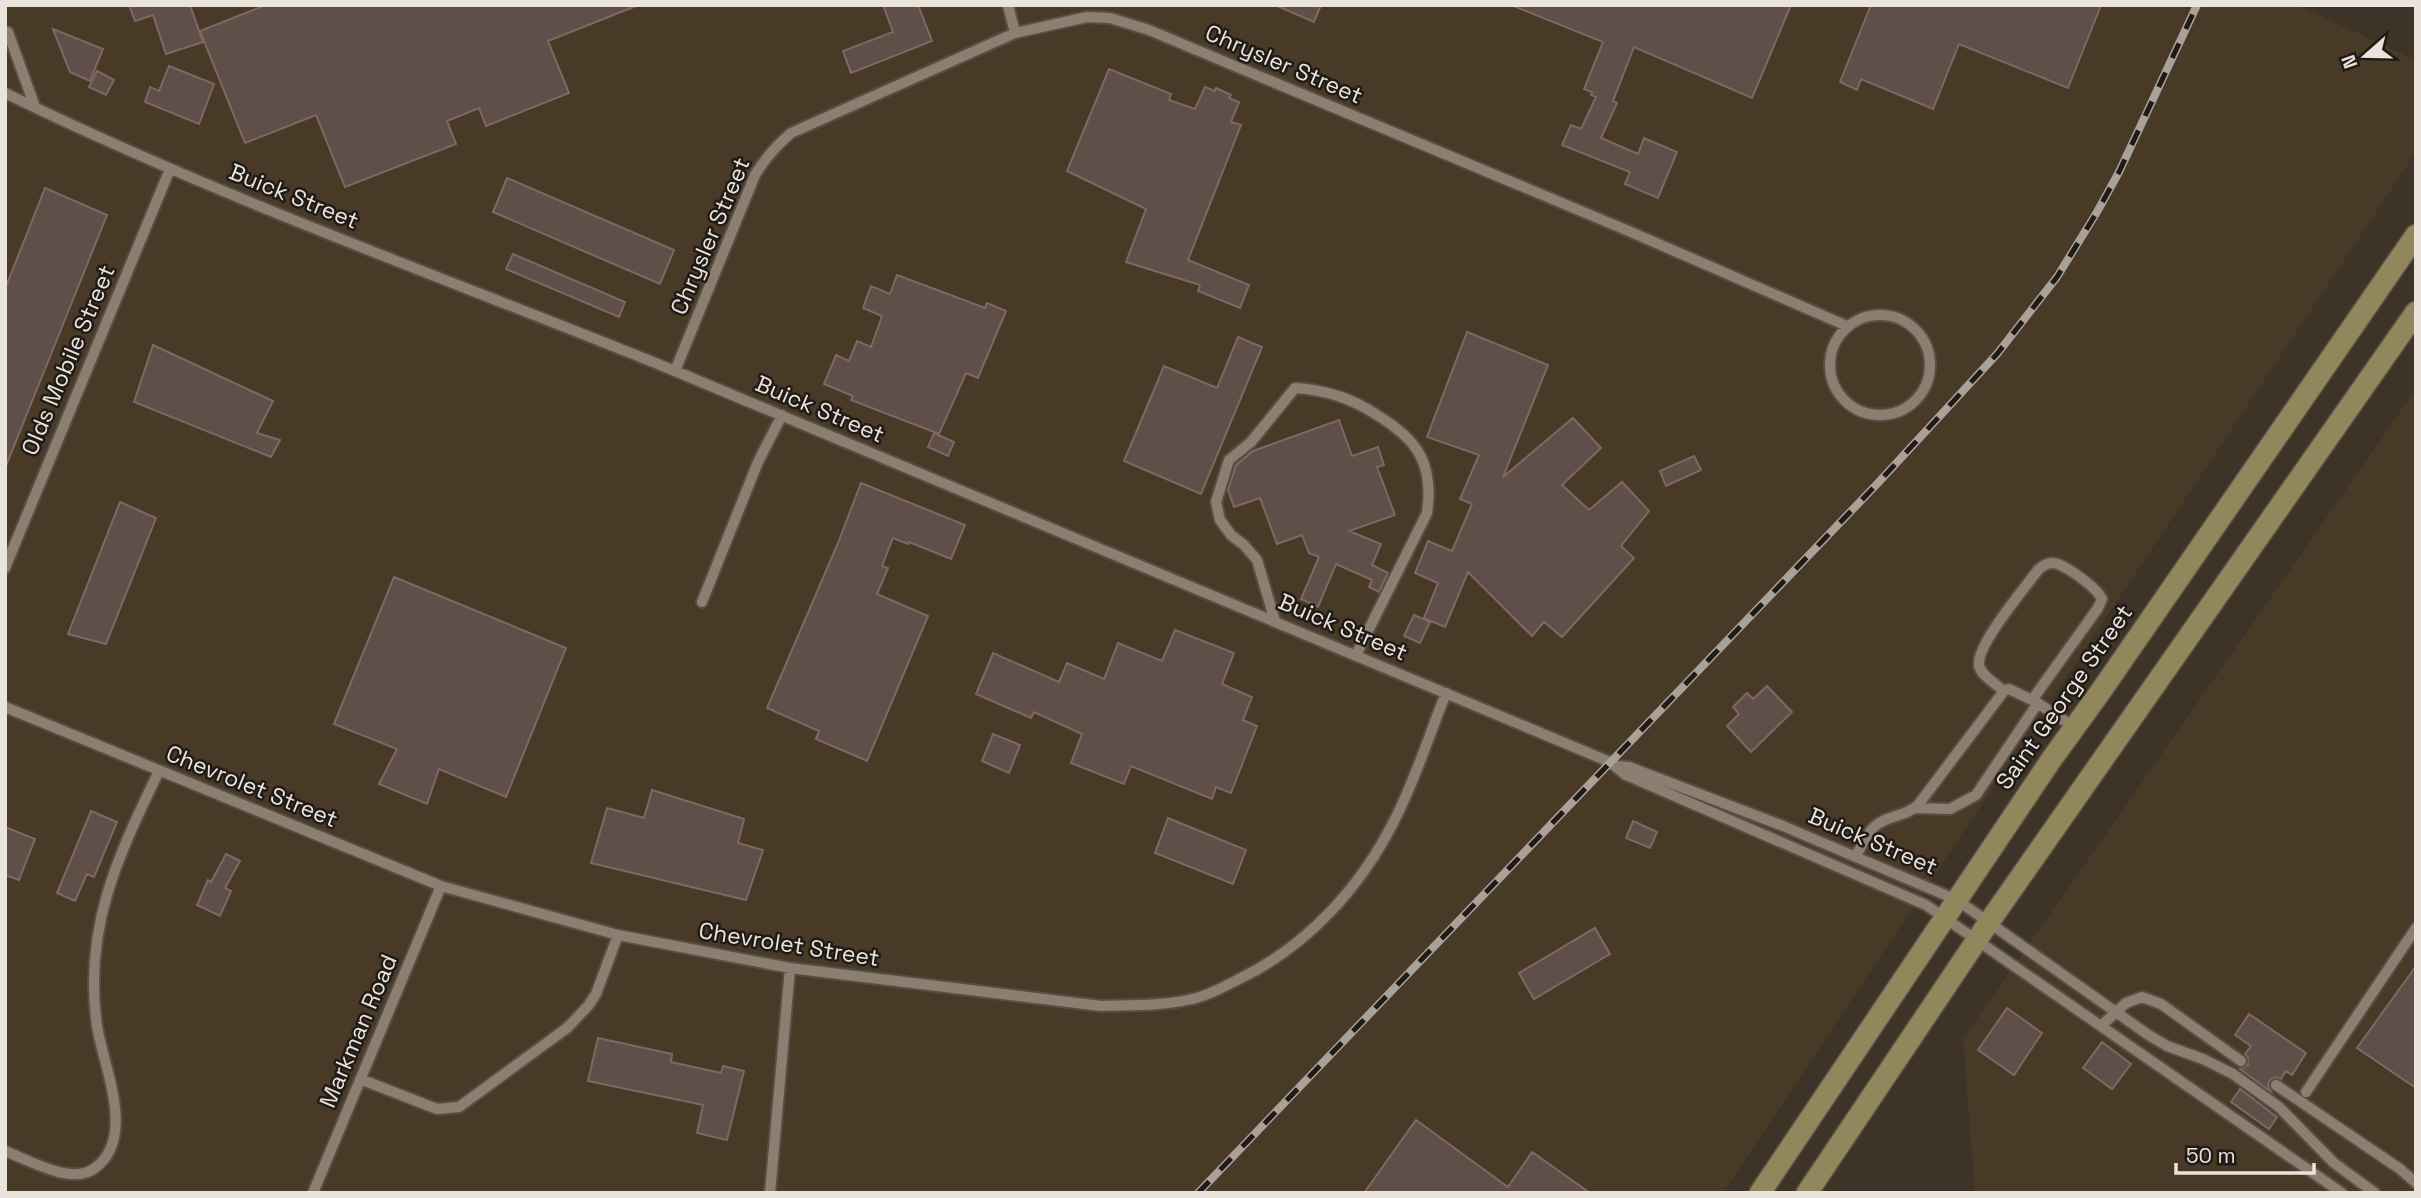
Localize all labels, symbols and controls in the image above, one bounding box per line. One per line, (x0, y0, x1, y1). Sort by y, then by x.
street label: Chrysler Street (1201, 17, 1367, 111)
north arrow (2330, 21, 2400, 91)
text: N (2336, 51, 2363, 72)
street label: Chrysler Street (663, 153, 757, 319)
street label: Buick Street (225, 156, 363, 236)
street label: Olds Mobile Street (14, 260, 122, 460)
street label: Buick Street (751, 368, 889, 450)
street label: Buick Street (1274, 586, 1412, 668)
street label: Saint George Street (1989, 599, 2139, 795)
street label: Chevrolet Street (162, 738, 342, 834)
street label: Buick Street (1804, 800, 1942, 882)
street label: Chevrolet Street (697, 915, 881, 973)
street label: Markman Road (312, 950, 404, 1112)
scale bar (2176, 1132, 2314, 1176)
text: 50 m (2186, 1142, 2236, 1169)

